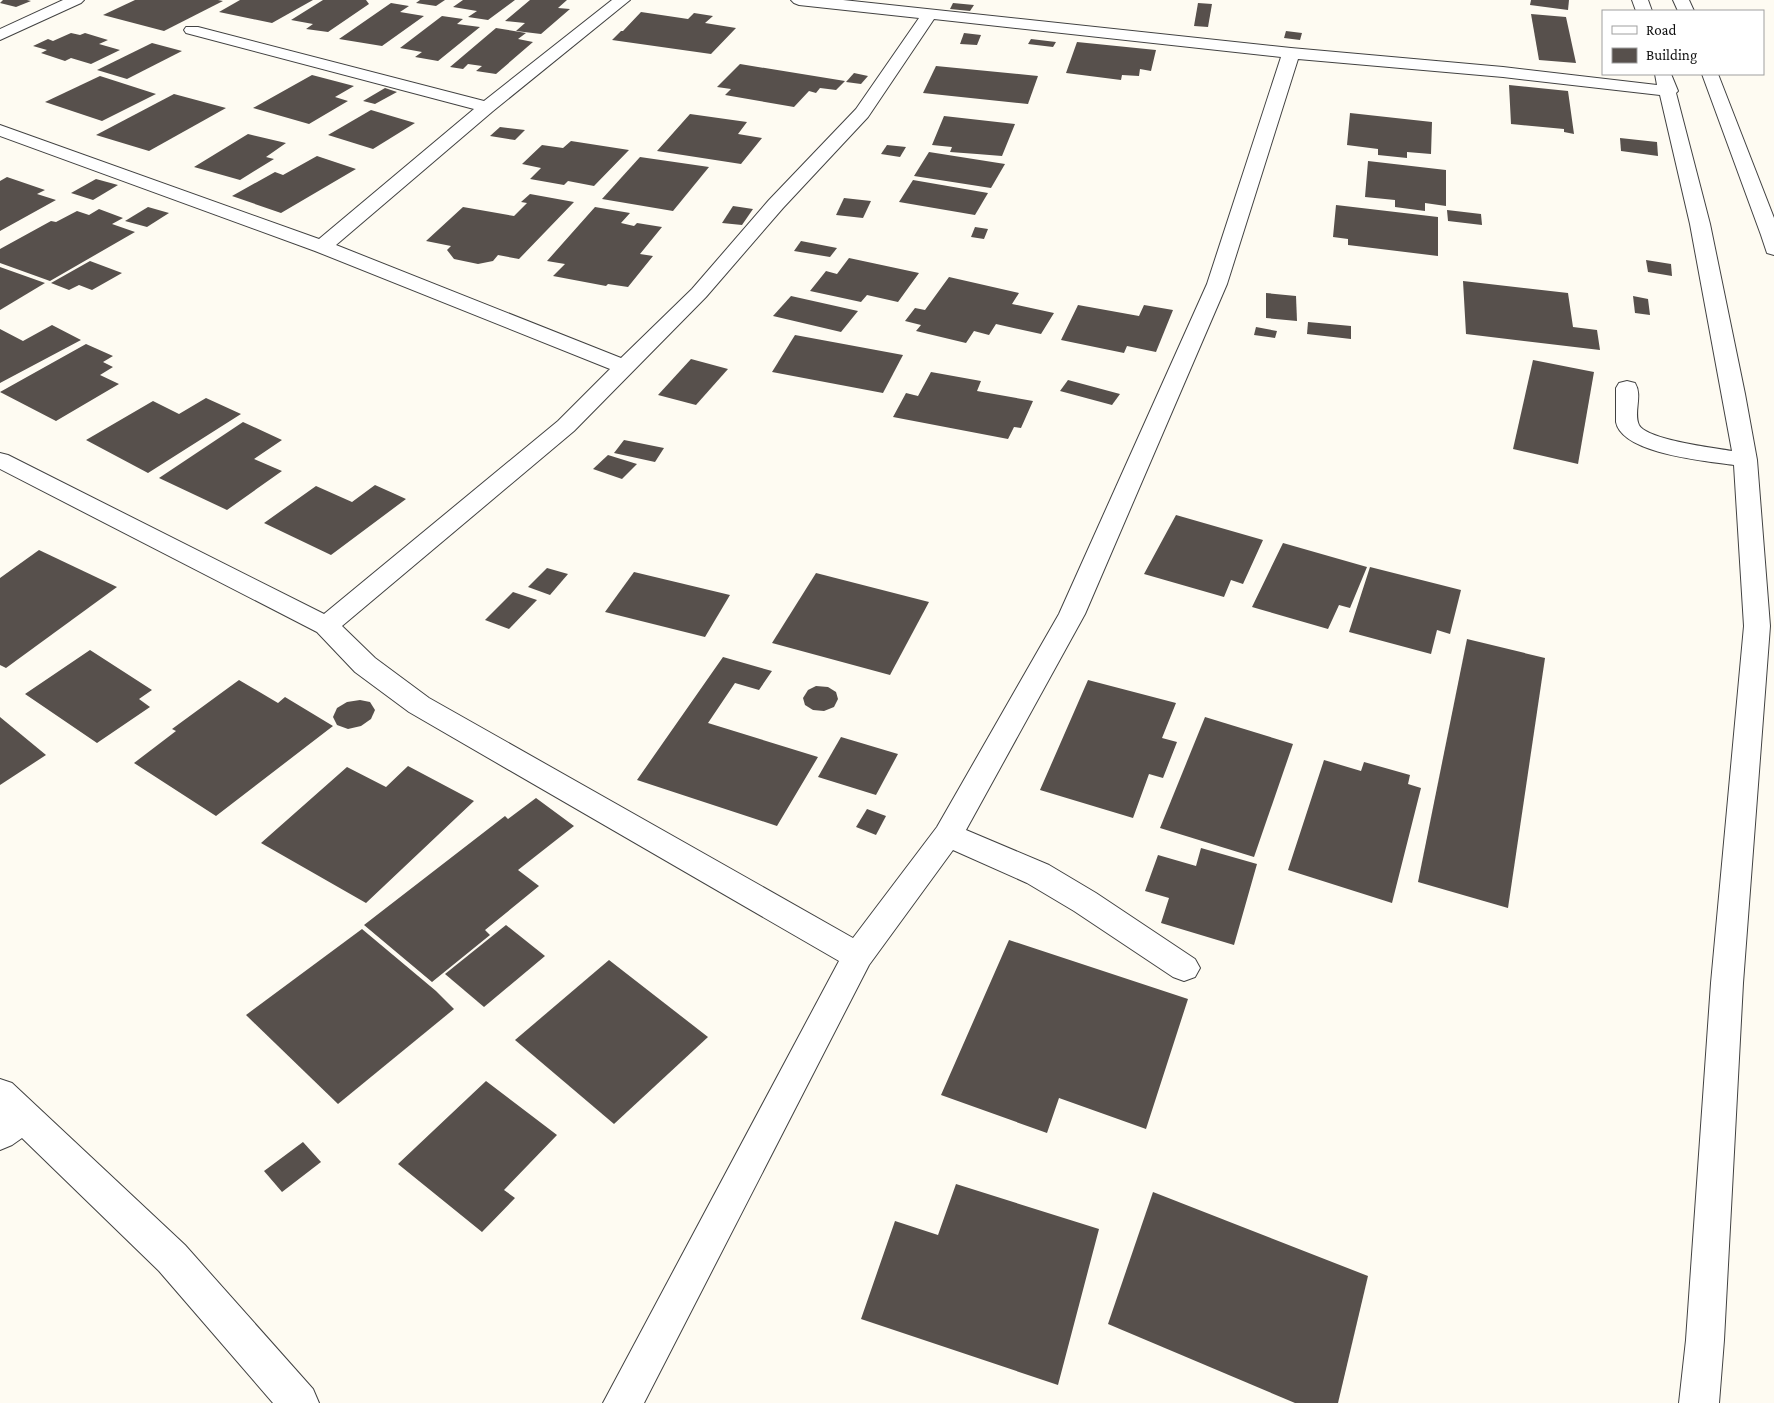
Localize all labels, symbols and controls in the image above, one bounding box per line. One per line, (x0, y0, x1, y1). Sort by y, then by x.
legend (1602, 10, 1764, 75)
text: Road (1646, 22, 1677, 38)
text: Building (1646, 47, 1697, 64)

